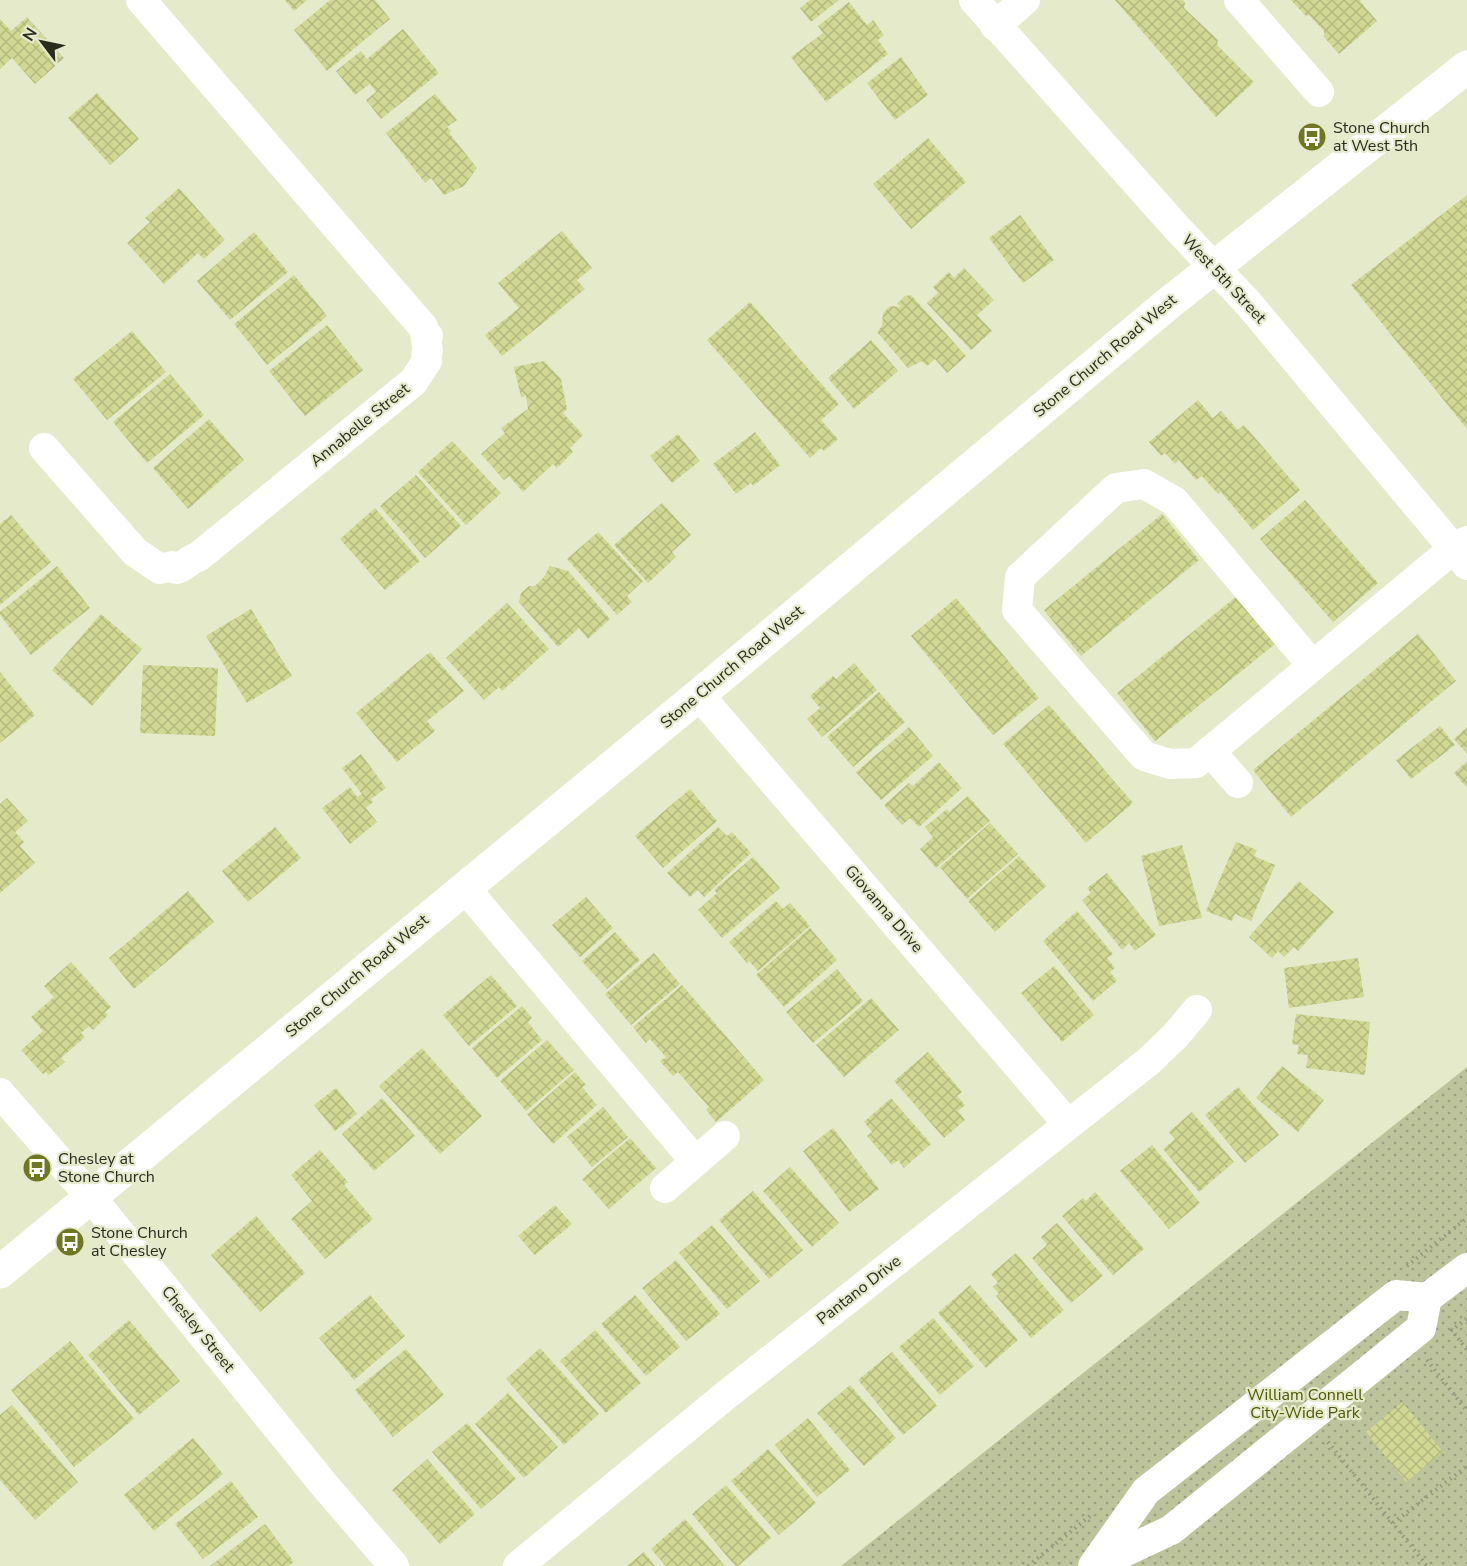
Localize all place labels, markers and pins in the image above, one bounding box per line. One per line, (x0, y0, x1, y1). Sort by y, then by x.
place label: Stone Church at West 5th (1333, 117, 1430, 157)
bus stop icon: Stone Church at West 5th (1296, 121, 1328, 153)
place label: Chesley at Stone Church (58, 1148, 155, 1188)
bus stop icon: Chesley at Stone Church (21, 1152, 53, 1184)
place label: Stone Church at Chesley (91, 1222, 188, 1262)
bus stop icon: Stone Church at Chesley (54, 1226, 86, 1258)

